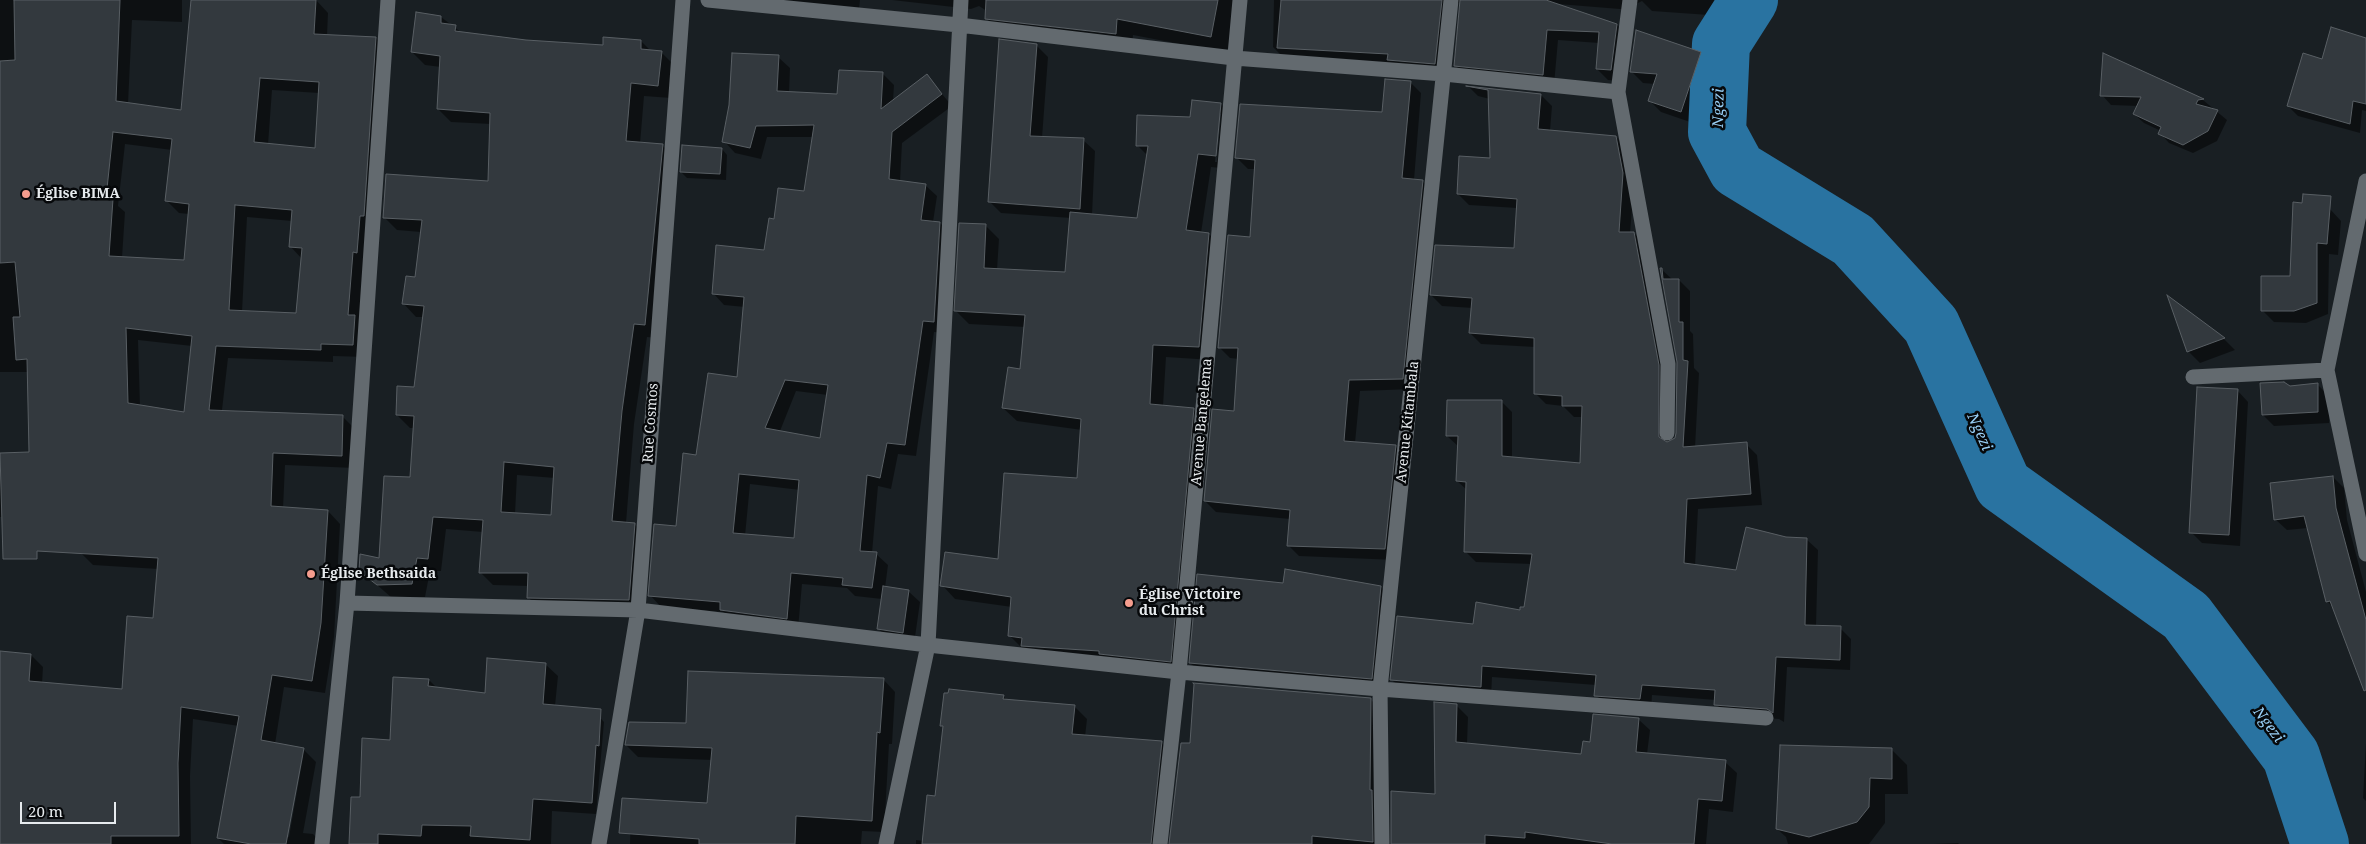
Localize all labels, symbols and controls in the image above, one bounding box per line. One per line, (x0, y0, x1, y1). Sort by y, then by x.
water label: Ngezi (1710, 88, 1728, 128)
place label: Église BIMA (36, 186, 120, 202)
marker: Église BIMA (20, 188, 32, 200)
street label: Avenue Bangelema (1188, 358, 1216, 486)
street label: Avenue Kitambala (1393, 360, 1423, 484)
street label: Rue Cosmos (640, 383, 662, 463)
water label: Ngezi (1963, 410, 1995, 454)
place label: Église Bethsaida (321, 566, 436, 582)
marker: Église Bethsaida (305, 568, 317, 580)
place label: Église Victoire du Christ (1139, 587, 1241, 620)
marker: Église Victoire du Christ (1123, 597, 1135, 609)
water label: Ngezi (2249, 704, 2287, 746)
scale bar (22, 792, 119, 824)
text: 20 m (28, 801, 63, 821)

